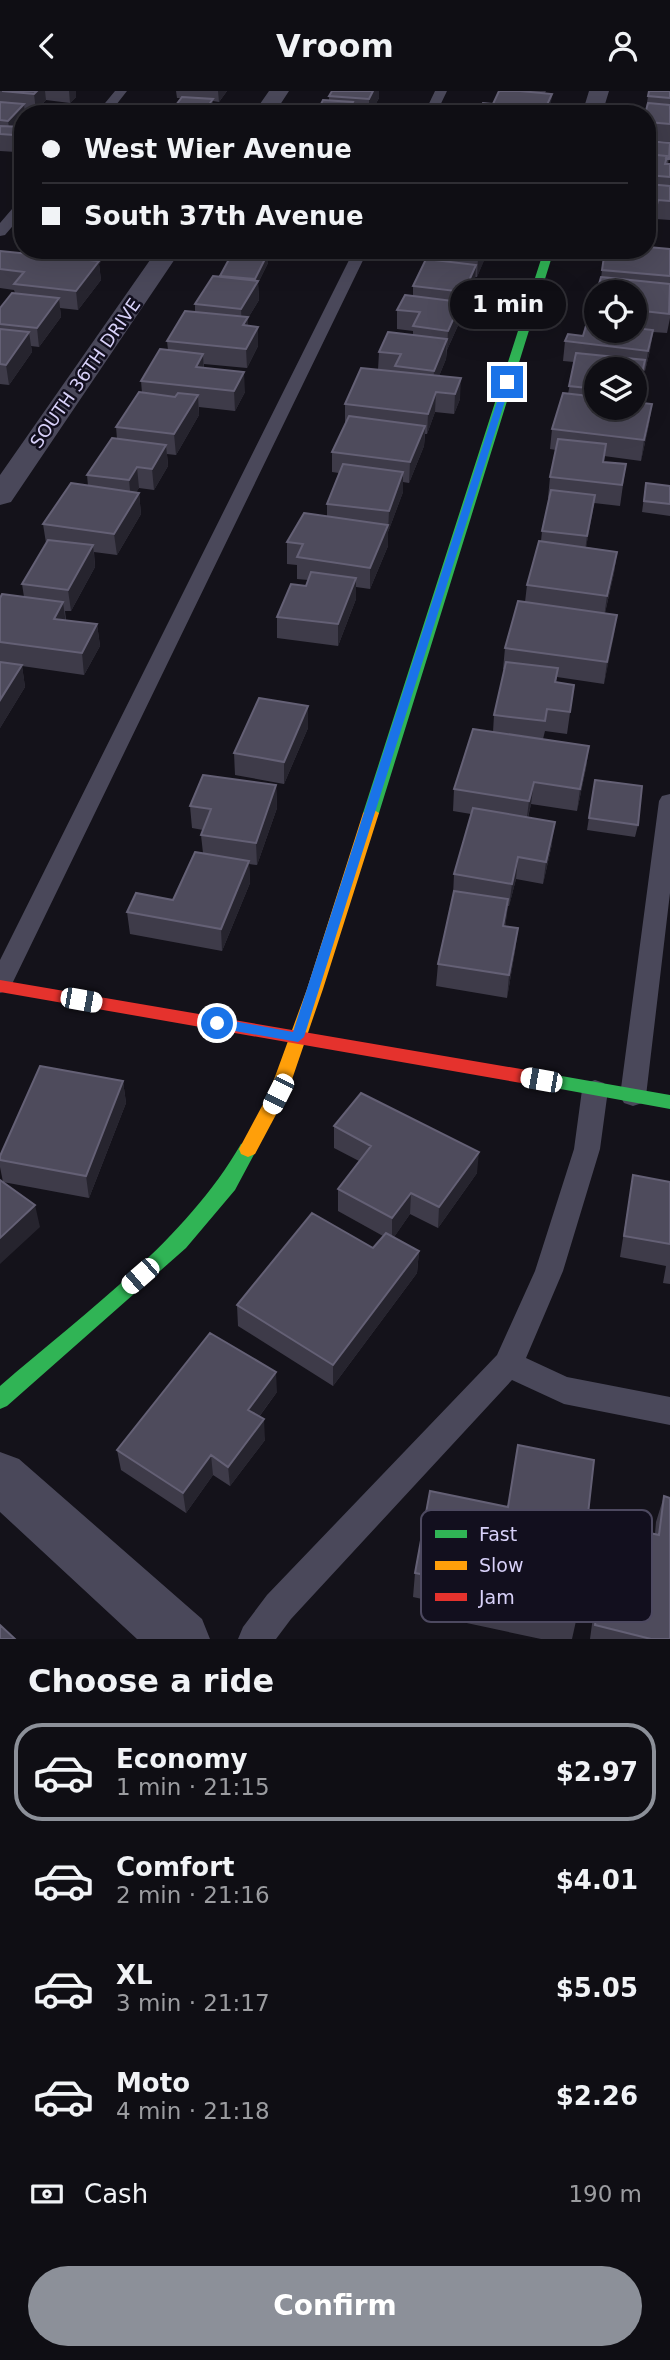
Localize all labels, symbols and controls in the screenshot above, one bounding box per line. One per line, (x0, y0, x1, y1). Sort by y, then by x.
icon: back (28, 27, 66, 65)
text: Vroom (276, 27, 394, 65)
icon: person (604, 27, 642, 65)
text: West Wier Avenue (84, 134, 352, 164)
text: South 37th Avenue (84, 201, 364, 231)
map controls (584, 280, 647, 420)
button: locate (584, 280, 647, 343)
callout: 1 min (449, 281, 565, 329)
text: 1 min (472, 291, 544, 317)
street label: SOUTH 36TH DRIVE (25, 294, 145, 452)
button: layers (584, 357, 647, 420)
route end (491, 366, 523, 398)
car (59, 986, 104, 1014)
route start (201, 1007, 233, 1039)
car (519, 1066, 564, 1094)
car (260, 1071, 297, 1117)
car (118, 1254, 163, 1298)
legend (421, 1510, 652, 1622)
text: Fast (479, 1523, 517, 1545)
text: Slow (479, 1554, 524, 1576)
text: Jam (478, 1586, 515, 1608)
text: Choose a ride (28, 1662, 274, 1700)
icon: car (32, 1741, 95, 1804)
text: Economy (116, 1744, 247, 1774)
text: $2.97 (556, 1757, 638, 1787)
text: 1 min · 21:15 (116, 1774, 270, 1800)
icon: car (32, 1849, 95, 1912)
text: Comfort (116, 1852, 234, 1882)
text: $4.01 (556, 1865, 638, 1895)
text: 2 min · 21:16 (116, 1882, 270, 1908)
icon: car (32, 1957, 95, 2020)
text: XL (116, 1960, 153, 1990)
text: $5.05 (556, 1973, 638, 2003)
text: 3 min · 21:17 (116, 1990, 270, 2016)
icon: car (32, 2065, 95, 2128)
text: Moto (116, 2068, 190, 2098)
text: $2.26 (556, 2081, 638, 2111)
text: 4 min · 21:18 (116, 2098, 270, 2124)
icon: cash (28, 2175, 66, 2213)
text: Cash (84, 2179, 148, 2209)
text: 190 m (568, 2181, 642, 2207)
button: Confirm (28, 2266, 642, 2346)

